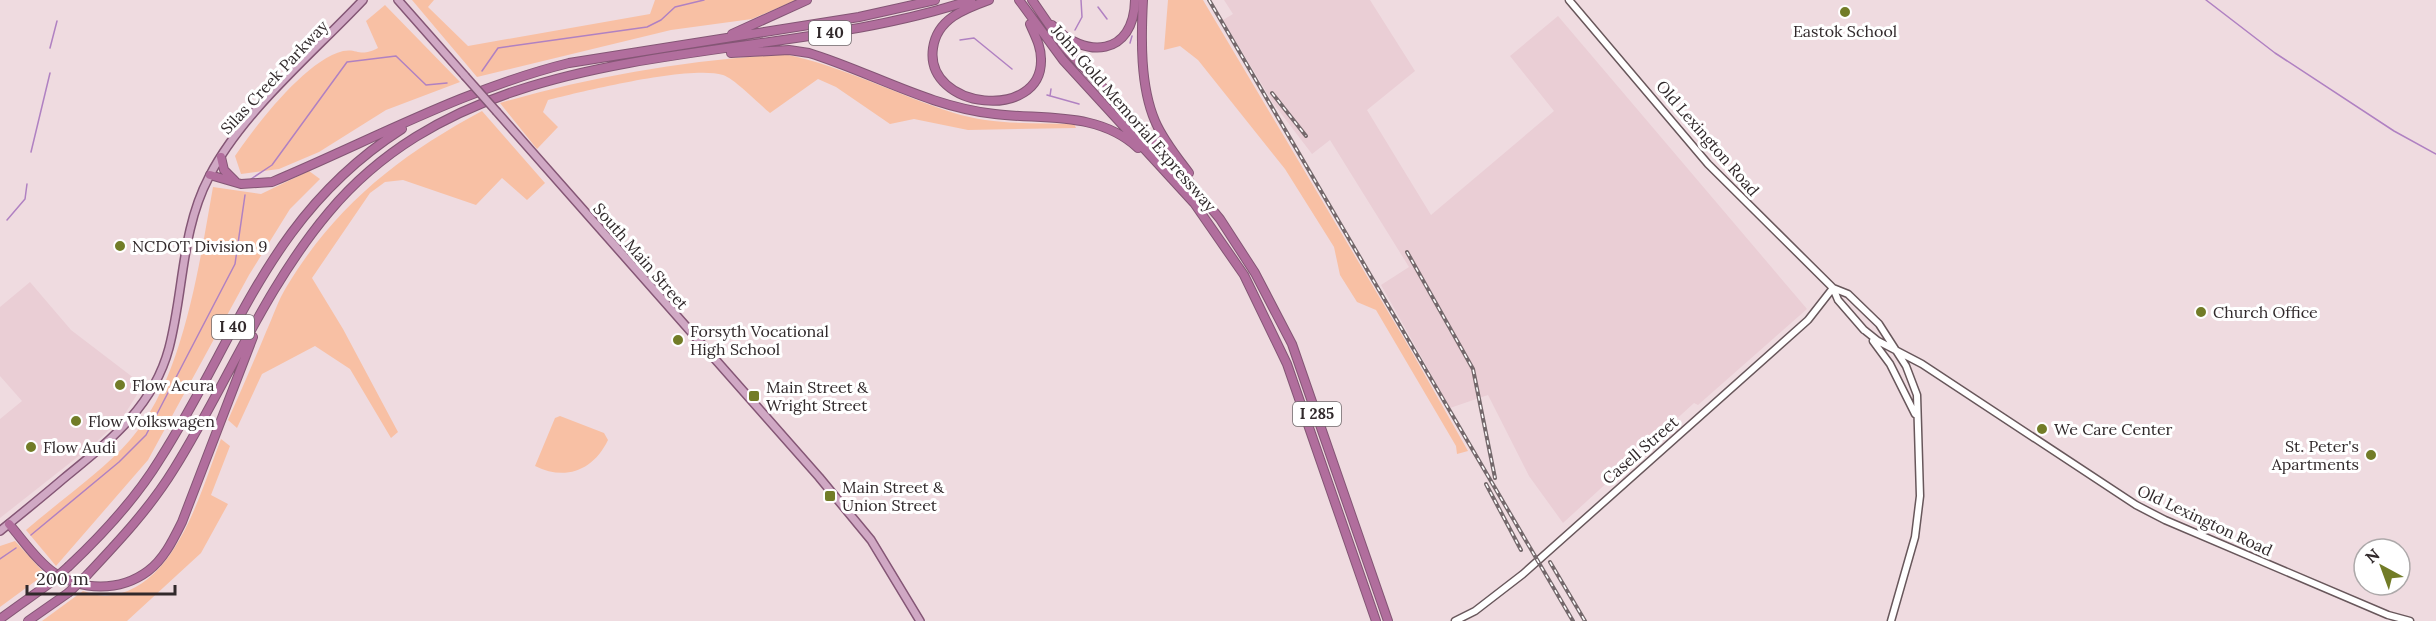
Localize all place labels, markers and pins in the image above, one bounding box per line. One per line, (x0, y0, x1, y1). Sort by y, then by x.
marker: Eastok School (1838, 5, 1852, 19)
place label: Eastok School (1793, 21, 1897, 41)
place label: NCDOT Division 9 (132, 236, 268, 256)
marker: NCDOT Division 9 (113, 239, 127, 253)
place label: Church Office (2213, 302, 2318, 322)
marker: Church Office (2194, 305, 2208, 319)
place label: Forsyth Vocational High School (690, 321, 829, 359)
marker: Forsyth Vocational High School (671, 333, 685, 347)
place label: Flow Acura (132, 375, 215, 395)
place label: Main Street & Wright Street (766, 377, 869, 415)
marker: Flow Acura (113, 378, 127, 392)
marker: Main Street & Wright Street (747, 389, 761, 403)
place label: Flow Volkswagen (88, 411, 215, 431)
marker: Flow Volkswagen (69, 414, 83, 428)
place label: We Care Center (2054, 419, 2173, 439)
marker: We Care Center (2035, 422, 2049, 436)
place label: St. Peter's Apartments (2271, 436, 2359, 474)
place label: Flow Audi (43, 437, 116, 457)
marker: Flow Audi (24, 440, 38, 454)
marker: St. Peter's Apartments (2364, 448, 2378, 462)
place label: Main Street & Union Street (842, 477, 945, 515)
marker: Main Street & Union Street (823, 489, 837, 503)

